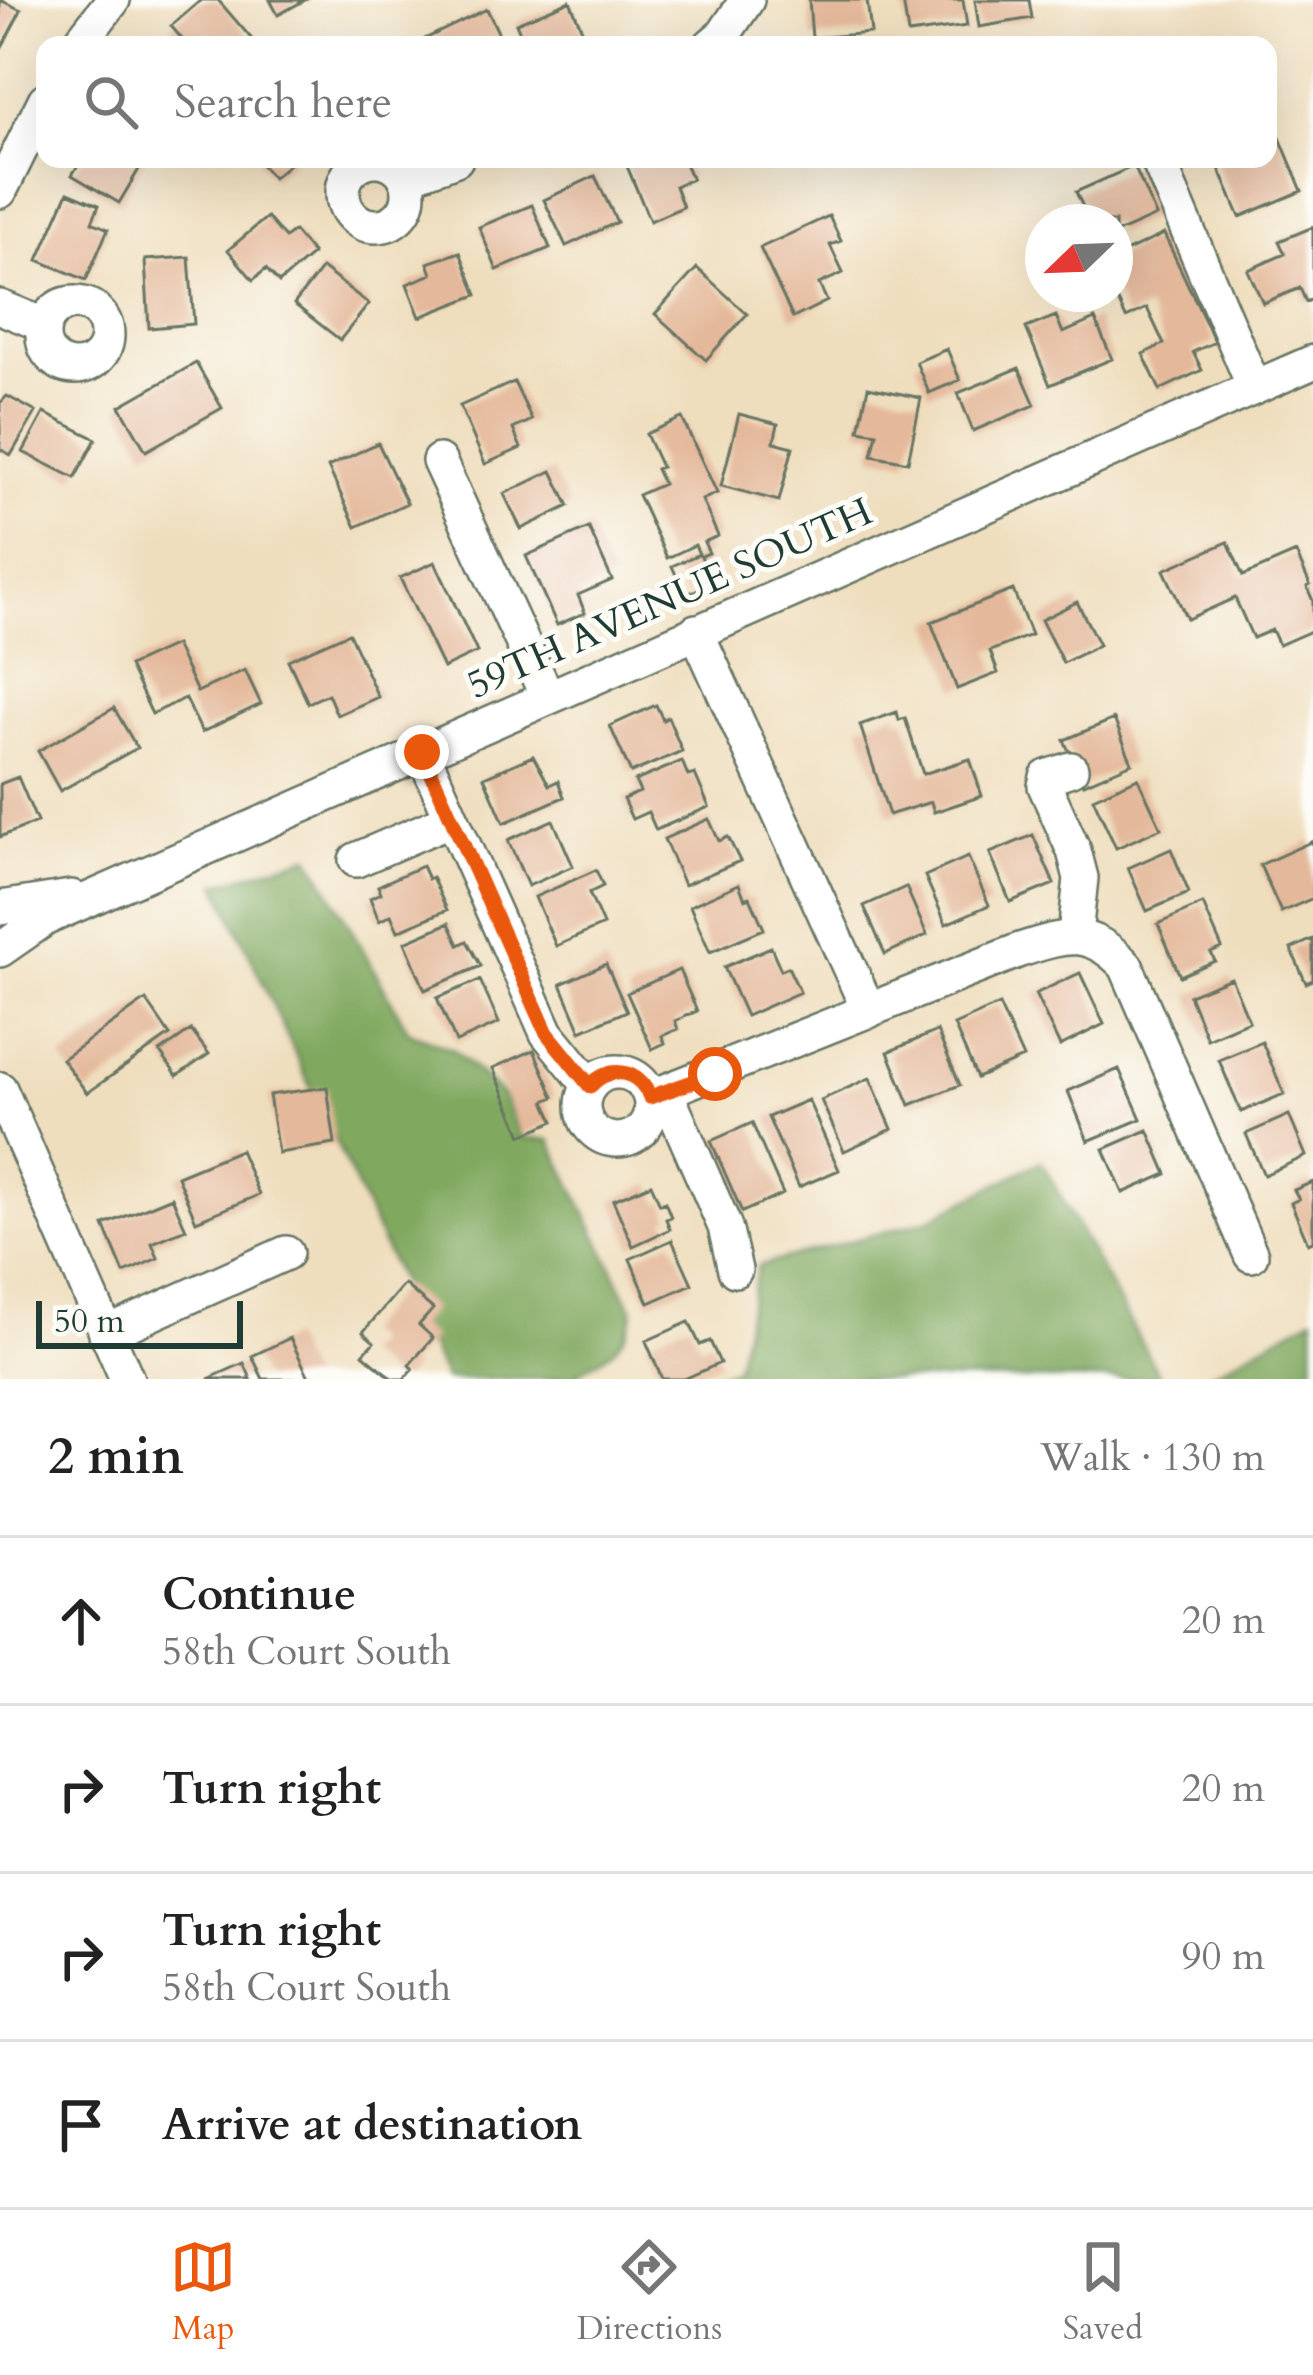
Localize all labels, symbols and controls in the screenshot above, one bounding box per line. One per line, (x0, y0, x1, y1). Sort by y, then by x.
search box (36, 36, 1277, 168)
icon: search (78, 69, 144, 135)
text: Search here (174, 72, 392, 133)
north arrow (1025, 204, 1133, 312)
street label: 59TH AVENUE SOUTH (459, 485, 880, 712)
route end (395, 725, 449, 779)
route start (688, 1047, 742, 1101)
scale bar (36, 1295, 243, 1348)
text: 50 m (54, 1299, 125, 1344)
text: 2 min (48, 1422, 184, 1492)
text: Walk · 130 m (1040, 1431, 1265, 1484)
text: Continue (162, 1564, 356, 1625)
icon: ahead (48, 1588, 114, 1654)
text: 20 m (1182, 1594, 1265, 1647)
text: 58th Court South (162, 1625, 451, 1678)
icon: right (48, 1756, 114, 1822)
text: Turn right (162, 1758, 381, 1819)
text: 20 m (1182, 1762, 1265, 1815)
text: Turn right (162, 1900, 381, 1961)
icon: right (48, 1924, 114, 1990)
text: 90 m (1182, 1930, 1265, 1983)
text: 58th Court South (162, 1961, 451, 2014)
icon: arrive (48, 2092, 114, 2158)
text: Arrive at destination (162, 2094, 582, 2155)
tab: Map (170, 2234, 236, 2351)
tab: Directions (577, 2234, 722, 2351)
tab: Saved (1063, 2234, 1143, 2351)

